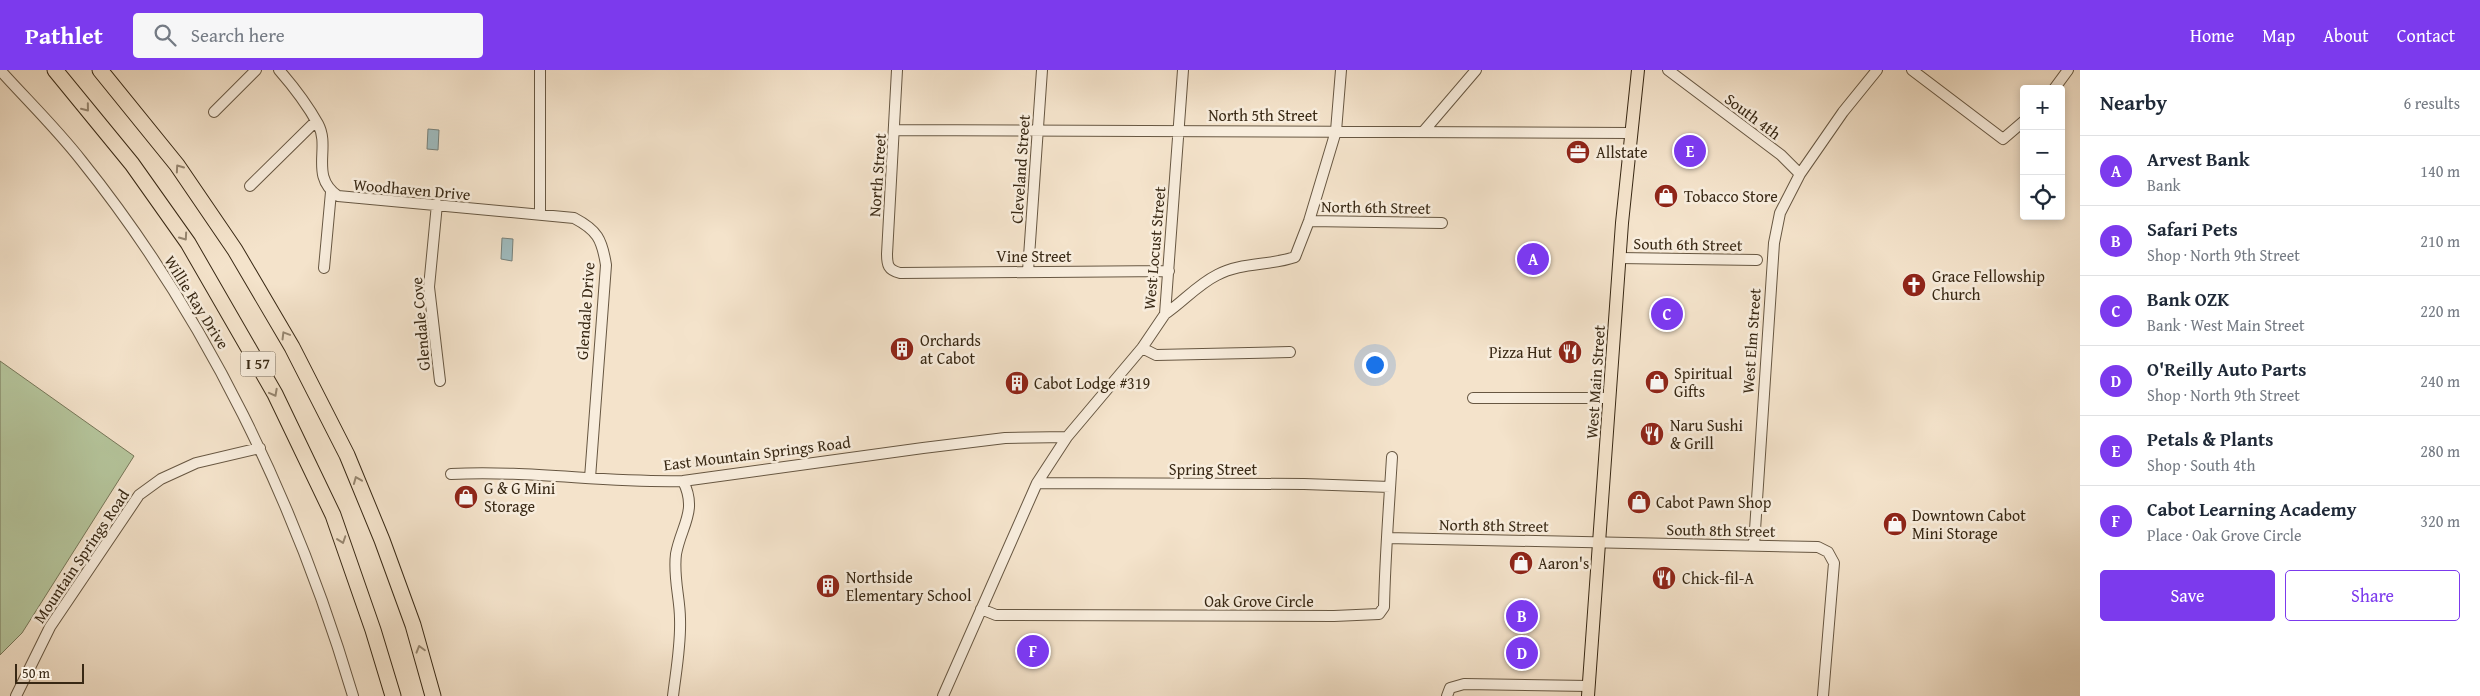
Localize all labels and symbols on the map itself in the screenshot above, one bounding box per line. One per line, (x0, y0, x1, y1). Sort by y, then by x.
street label: South 4th (1720, 87, 1786, 145)
one-way arrow (80, 102, 89, 111)
street label: North 5th Street (1208, 103, 1318, 127)
street label: Cleveland Street (1004, 113, 1036, 224)
street label: North Street (862, 132, 892, 218)
pin: E (1674, 132, 1706, 170)
office icon: Allstate (1565, 139, 1591, 165)
place label: Allstate (1596, 140, 1647, 164)
one-way arrow (176, 165, 185, 174)
street label: Woodhaven Drive (352, 172, 472, 206)
shop icon: Tobacco Store (1653, 183, 1679, 209)
place label: Tobacco Store (1684, 184, 1778, 208)
street label: West Locust Street (1137, 185, 1171, 311)
street label: North 6th Street (1321, 194, 1431, 220)
one-way arrow (178, 231, 187, 241)
street label: South 6th Street (1633, 231, 1743, 257)
pin: A (1517, 240, 1549, 278)
street label: Vine Street (996, 244, 1072, 268)
street label: Willie Ray Drive (159, 250, 235, 354)
street label: Glendale Drive (570, 261, 600, 361)
place label: Grace Fellowship Church (1932, 264, 2045, 306)
church icon: Grace Fellowship Church (1901, 272, 1927, 298)
street label: Glendale Cove (404, 276, 436, 372)
street label: West Elm Street (1735, 287, 1767, 395)
pin: C (1651, 295, 1683, 333)
street label: West Main Street (1579, 324, 1611, 440)
place label: Orchards at Cabot (920, 328, 981, 370)
one-way arrow (281, 332, 291, 341)
building icon: Orchards at Cabot (889, 336, 915, 362)
restaurant icon: Pizza Hut (1557, 339, 1583, 365)
place label: Pizza Hut (1489, 340, 1552, 364)
road number: I 57 (240, 352, 276, 376)
your location (1362, 352, 1388, 378)
place label: Spiritual Gifts (1674, 361, 1733, 403)
shop icon: Spiritual Gifts (1644, 369, 1670, 395)
building icon: Cabot Lodge #319 (1004, 370, 1030, 396)
place label: Cabot Lodge #319 (1034, 371, 1150, 395)
one-way arrow (268, 387, 278, 396)
place label: Naru Sushi & Grill (1670, 413, 1744, 455)
restaurant icon: Naru Sushi & Grill (1639, 421, 1665, 447)
street label: East Mountain Springs Road (662, 430, 852, 476)
street label: Spring Street (1169, 457, 1258, 481)
place label: G & G Mini Storage (484, 476, 556, 518)
one-way arrow (353, 477, 363, 485)
street label: Mountain Springs Road (27, 484, 135, 628)
shop icon: G & G Mini Storage (453, 484, 479, 510)
shop icon: Cabot Pawn Shop (1626, 489, 1652, 515)
place label: Cabot Pawn Shop (1656, 490, 1772, 514)
place label: Downtown Cabot Mini Storage (1912, 503, 2026, 545)
shop icon: Downtown Cabot Mini Storage (1882, 511, 1908, 537)
street label: North 8th Street (1439, 512, 1549, 538)
street label: South 8th Street (1666, 517, 1776, 543)
one-way arrow (336, 536, 346, 544)
shop icon: Aaron's (1508, 550, 1534, 576)
place label: Aaron's (1538, 551, 1589, 575)
place label: Northside Elementary School (846, 565, 972, 607)
restaurant icon: Chick-fil-A (1651, 565, 1677, 591)
place label: Chick-fil-A (1682, 566, 1754, 590)
building icon: Northside Elementary School (815, 573, 841, 599)
street label: Oak Grove Circle (1204, 589, 1314, 613)
pin: B (1506, 597, 1538, 635)
pin: F (1017, 632, 1049, 670)
pin: D (1506, 634, 1538, 672)
one-way arrow (415, 646, 425, 654)
scale bar (15, 661, 84, 684)

